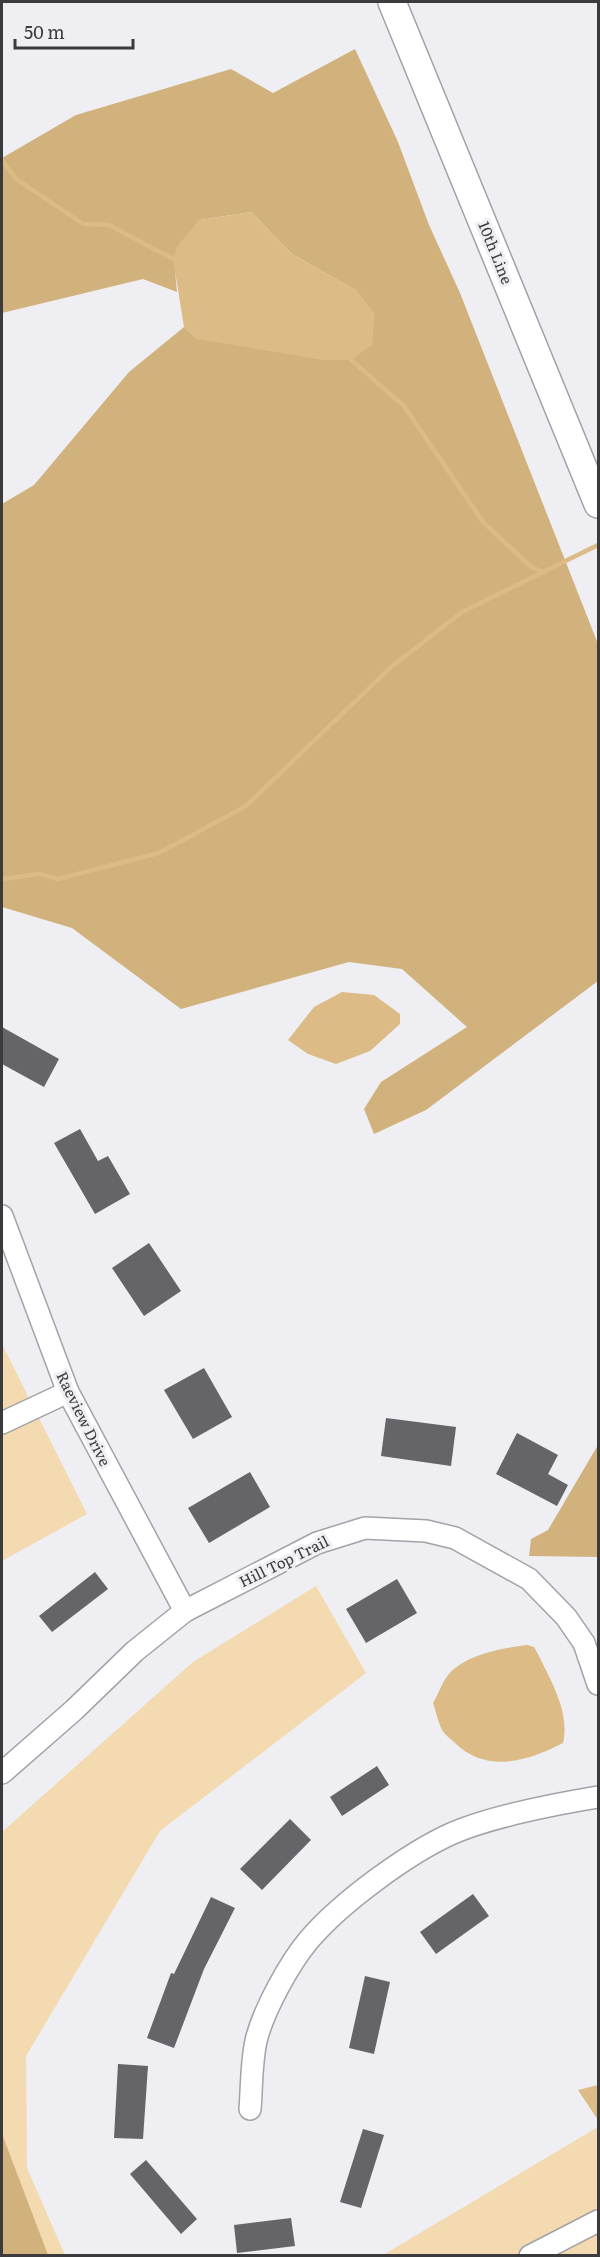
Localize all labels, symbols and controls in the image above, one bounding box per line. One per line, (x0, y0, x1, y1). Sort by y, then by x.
scale bar (15, 12, 134, 50)
text: 50 m (24, 18, 65, 45)
street label: 10th Line (473, 218, 519, 288)
street label: Raeview Drive (51, 1367, 117, 1470)
street label: Hill Top Trail (235, 1529, 332, 1592)

